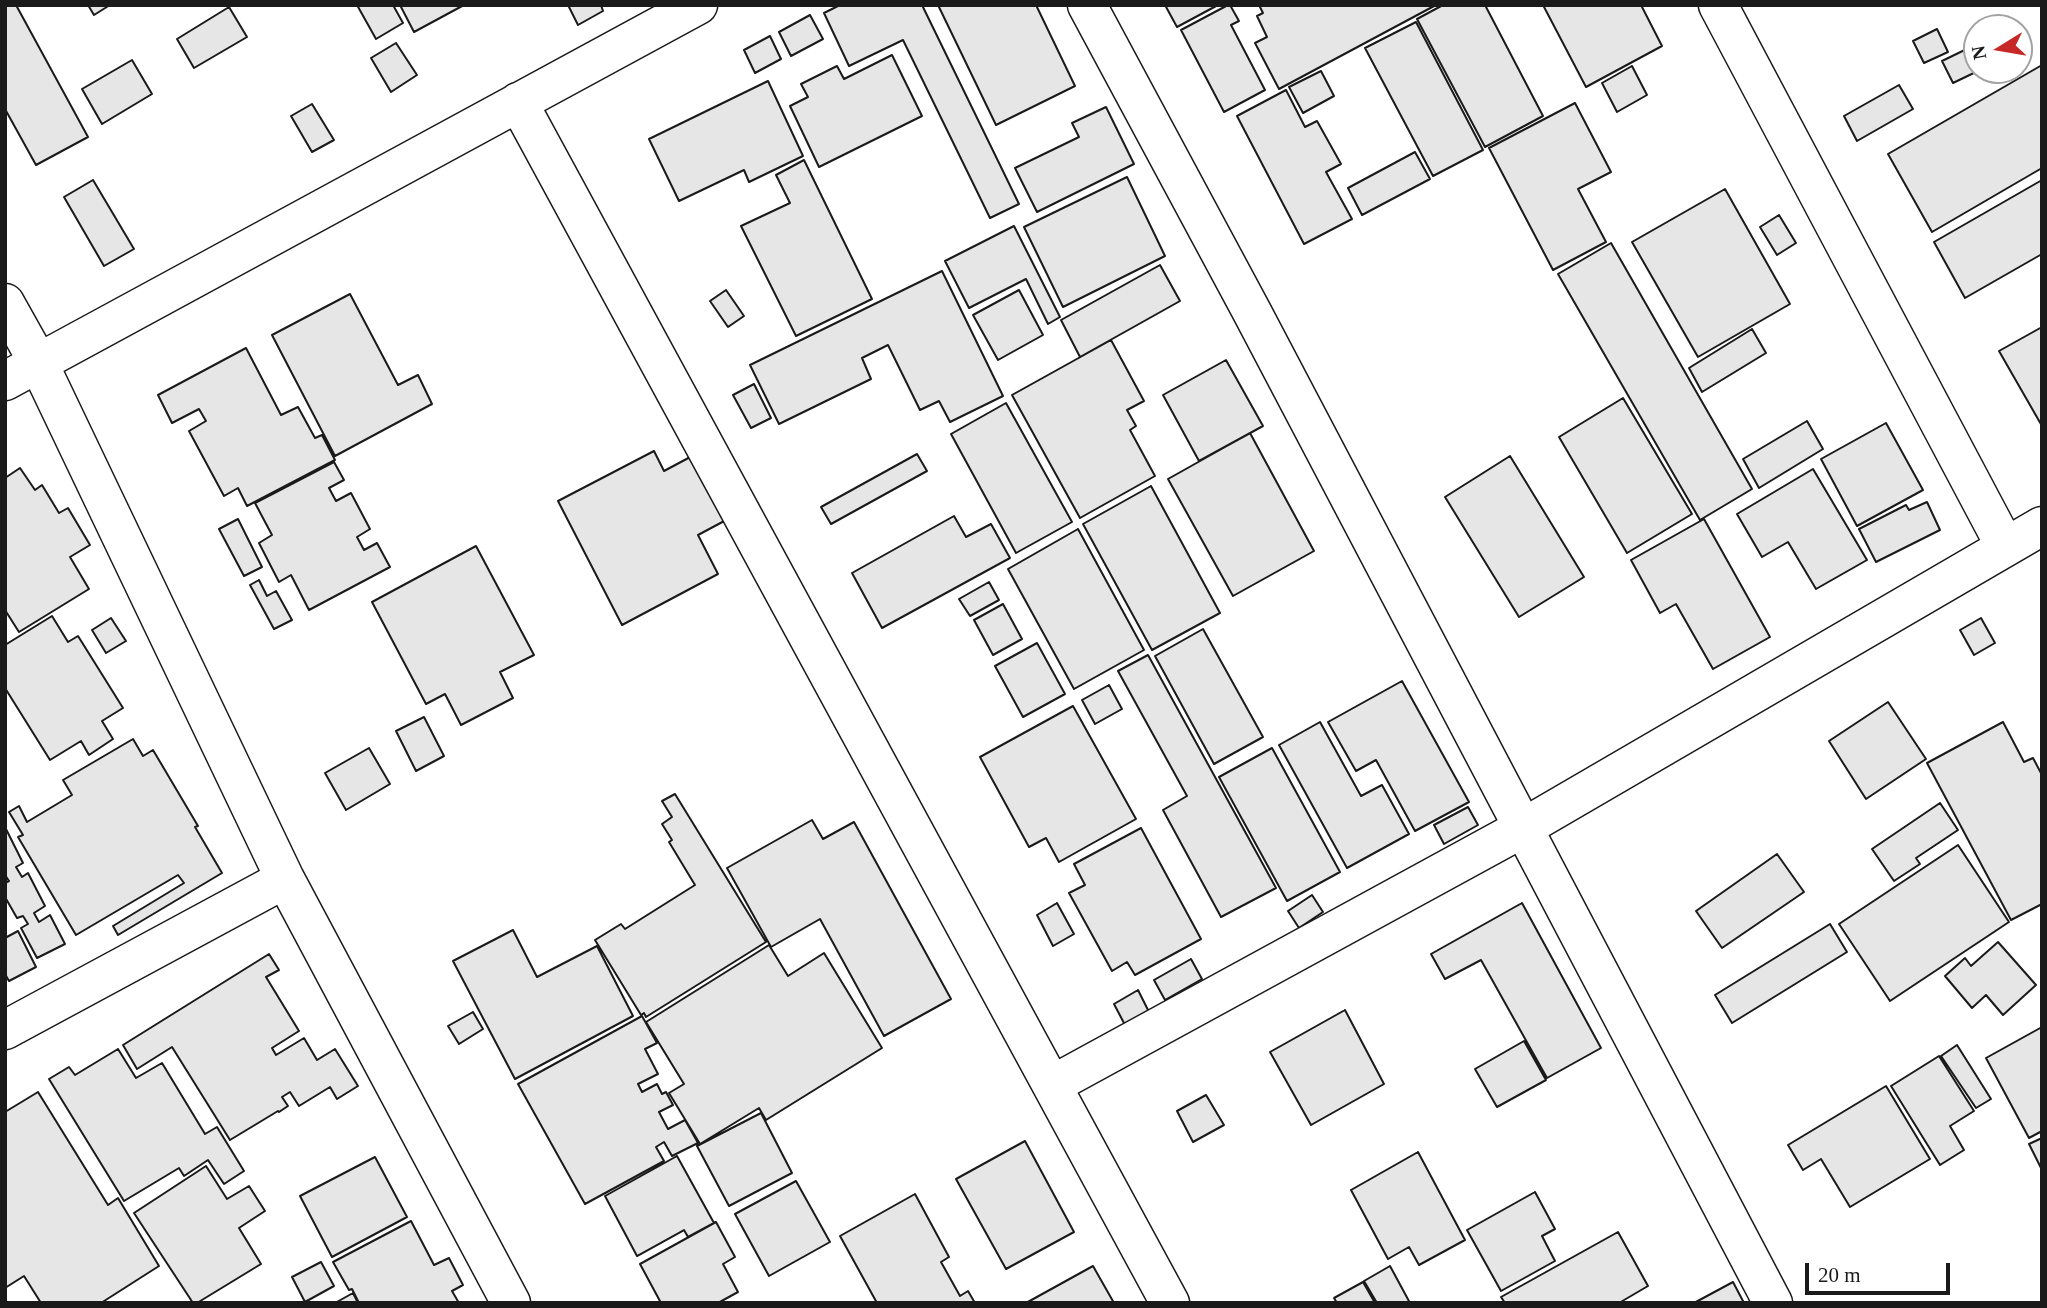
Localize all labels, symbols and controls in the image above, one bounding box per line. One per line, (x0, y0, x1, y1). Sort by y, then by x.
north arrow (1963, 14, 2033, 84)
text: N (1967, 44, 1990, 61)
scale bar (1809, 1248, 1954, 1292)
text: 20 m (1818, 1263, 1861, 1287)

